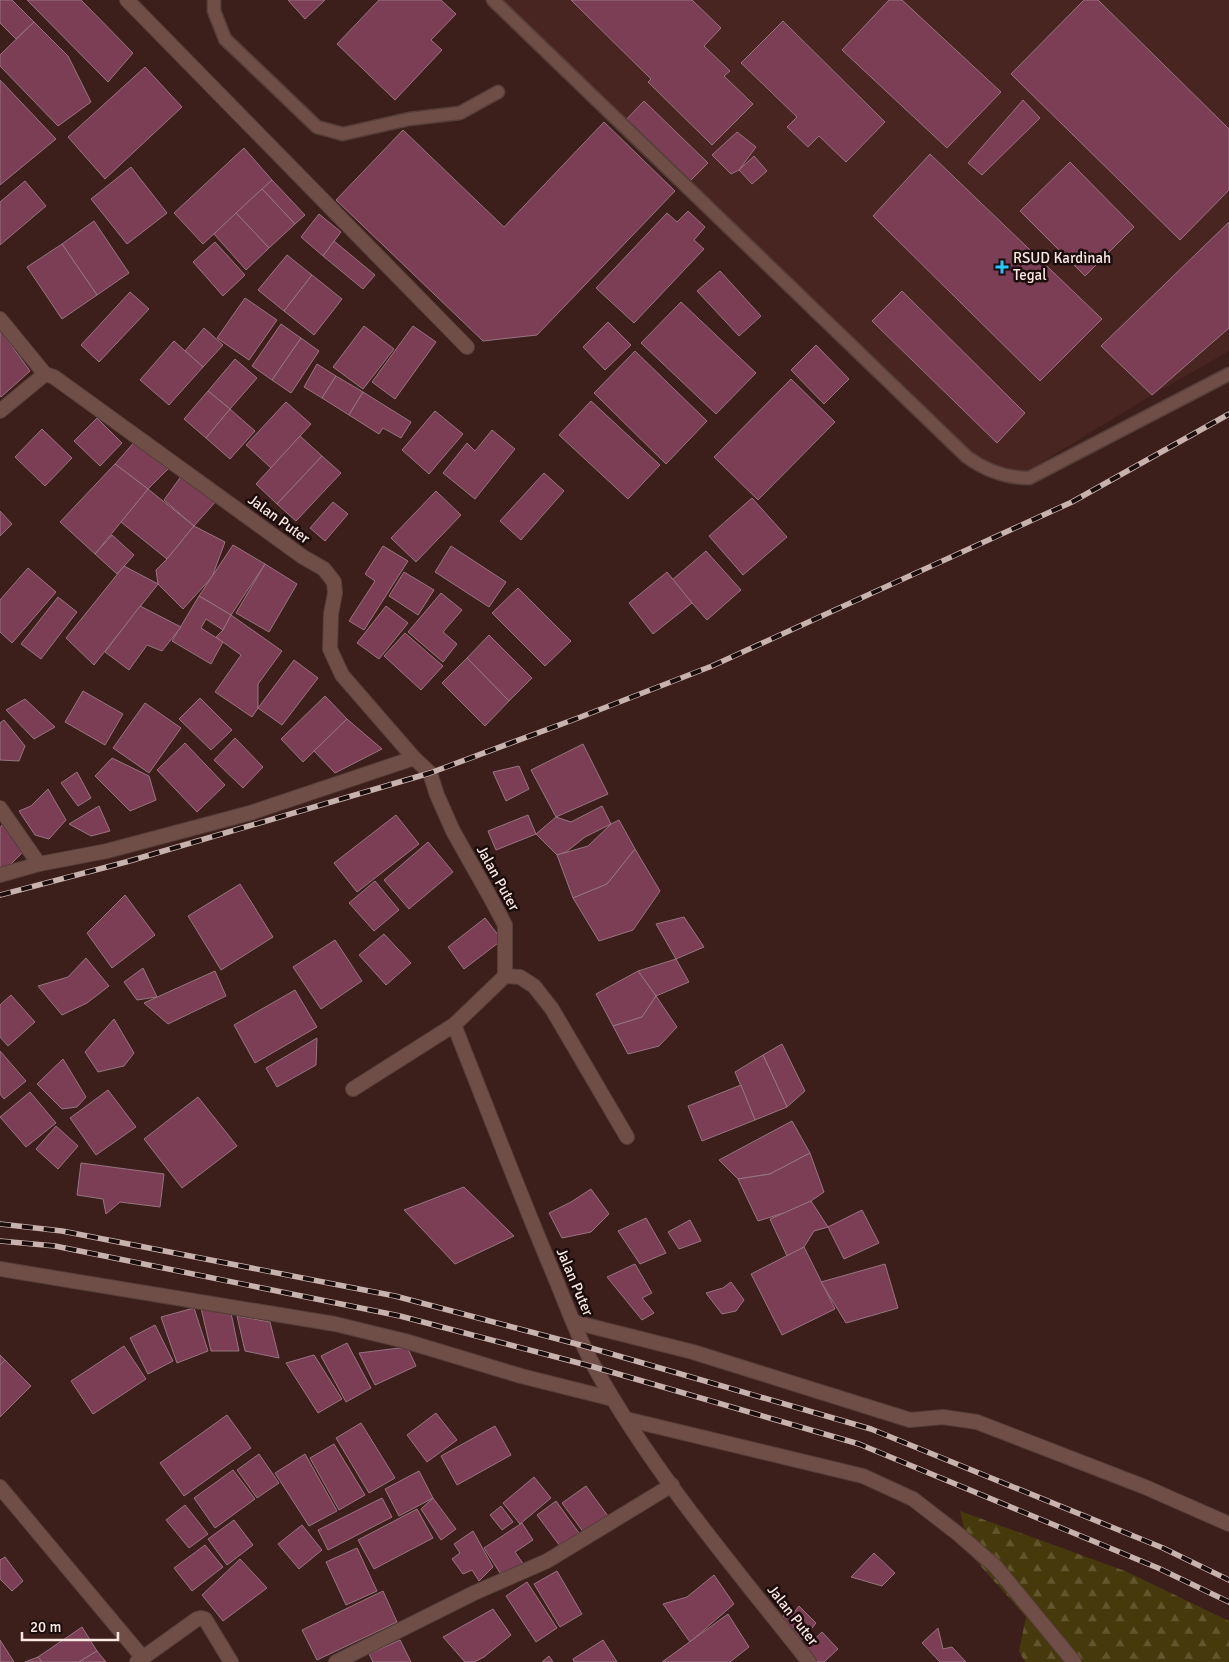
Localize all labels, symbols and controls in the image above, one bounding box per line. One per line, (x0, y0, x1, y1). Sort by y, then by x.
place label: RSUD Kardinah Tegal (1013, 249, 1111, 284)
marker: RSUD Kardinah Tegal (995, 260, 1009, 274)
street label: Jalan Puter (245, 491, 314, 548)
street label: Jalan Puter (473, 842, 524, 914)
street label: Jalan Puter (553, 1245, 598, 1319)
street label: Jalan Puter (764, 1581, 823, 1649)
scale bar (22, 1610, 119, 1642)
text: 20 m (30, 1618, 61, 1636)

